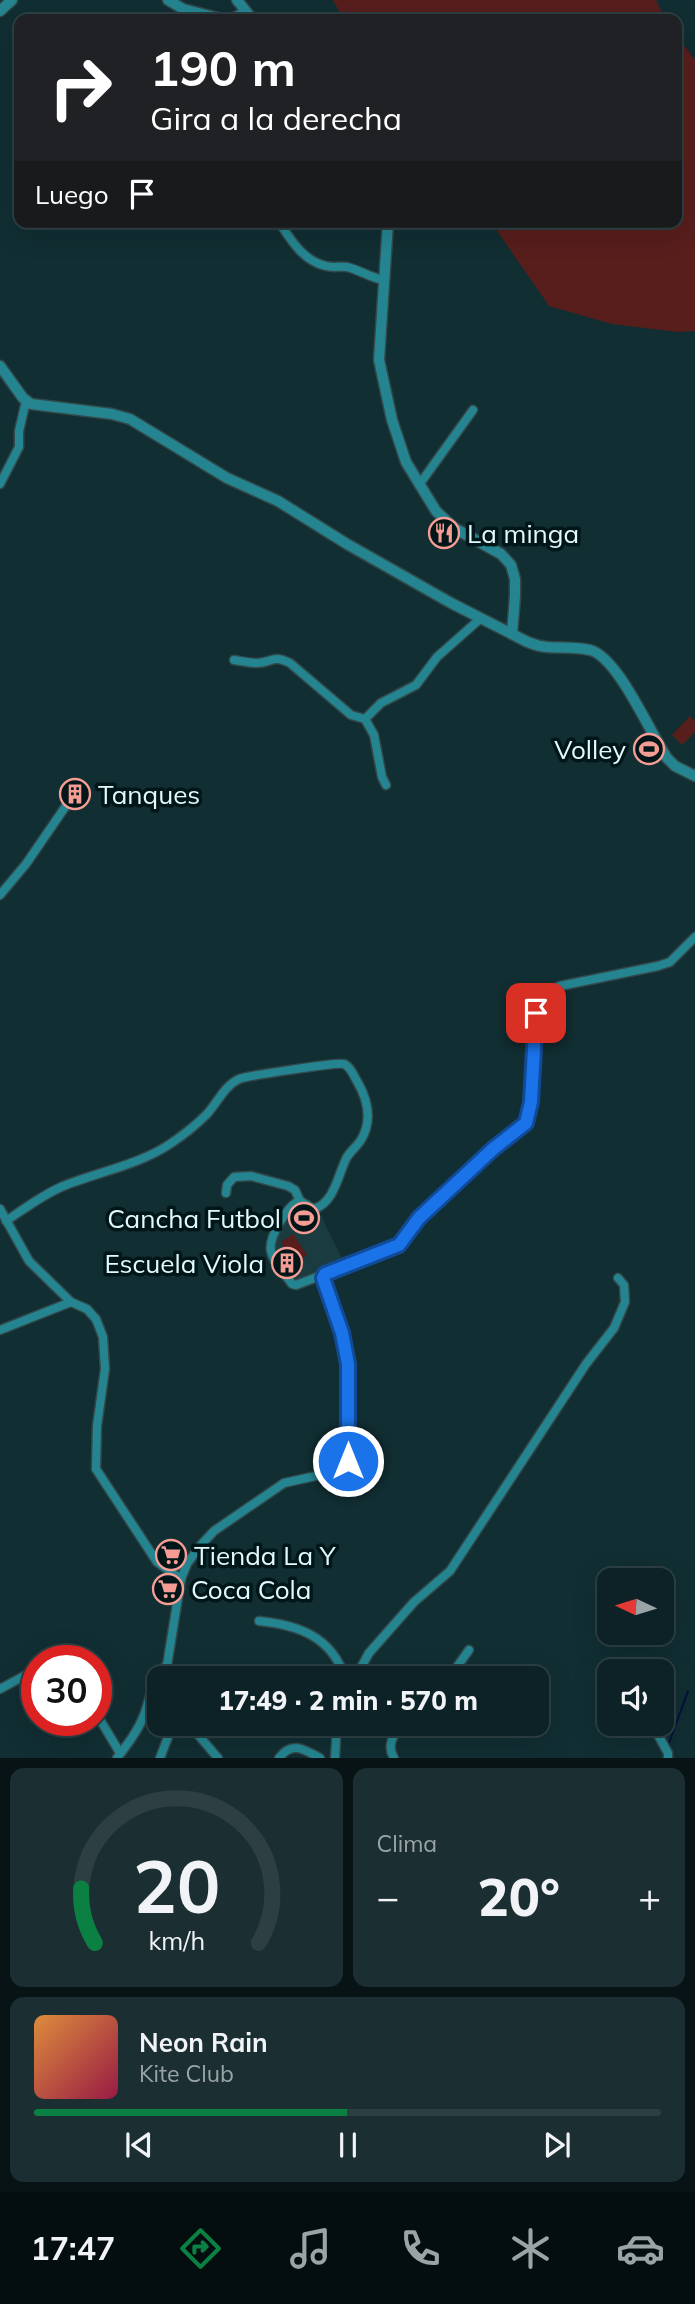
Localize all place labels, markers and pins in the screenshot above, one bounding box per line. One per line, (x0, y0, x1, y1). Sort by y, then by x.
restaurant icon: La minga (427, 516, 461, 550)
place label: La minga (467, 517, 579, 550)
sports icon: Volley (632, 732, 666, 766)
place label: Volley (554, 733, 626, 766)
building icon: Tanques (58, 777, 92, 811)
place label: Tanques (98, 778, 200, 811)
pin (506, 983, 566, 1043)
sports icon: Cancha Futbol (287, 1201, 321, 1235)
place label: Cancha Futbol (107, 1202, 281, 1235)
building icon: Escuela Viola (270, 1246, 304, 1280)
place label: Escuela Viola (104, 1247, 264, 1280)
supermarket icon: Tienda La Y (154, 1538, 188, 1572)
place label: Tienda La Y (194, 1539, 337, 1572)
supermarket icon: Coca Cola (151, 1572, 185, 1606)
place label: Coca Cola (191, 1573, 311, 1606)

